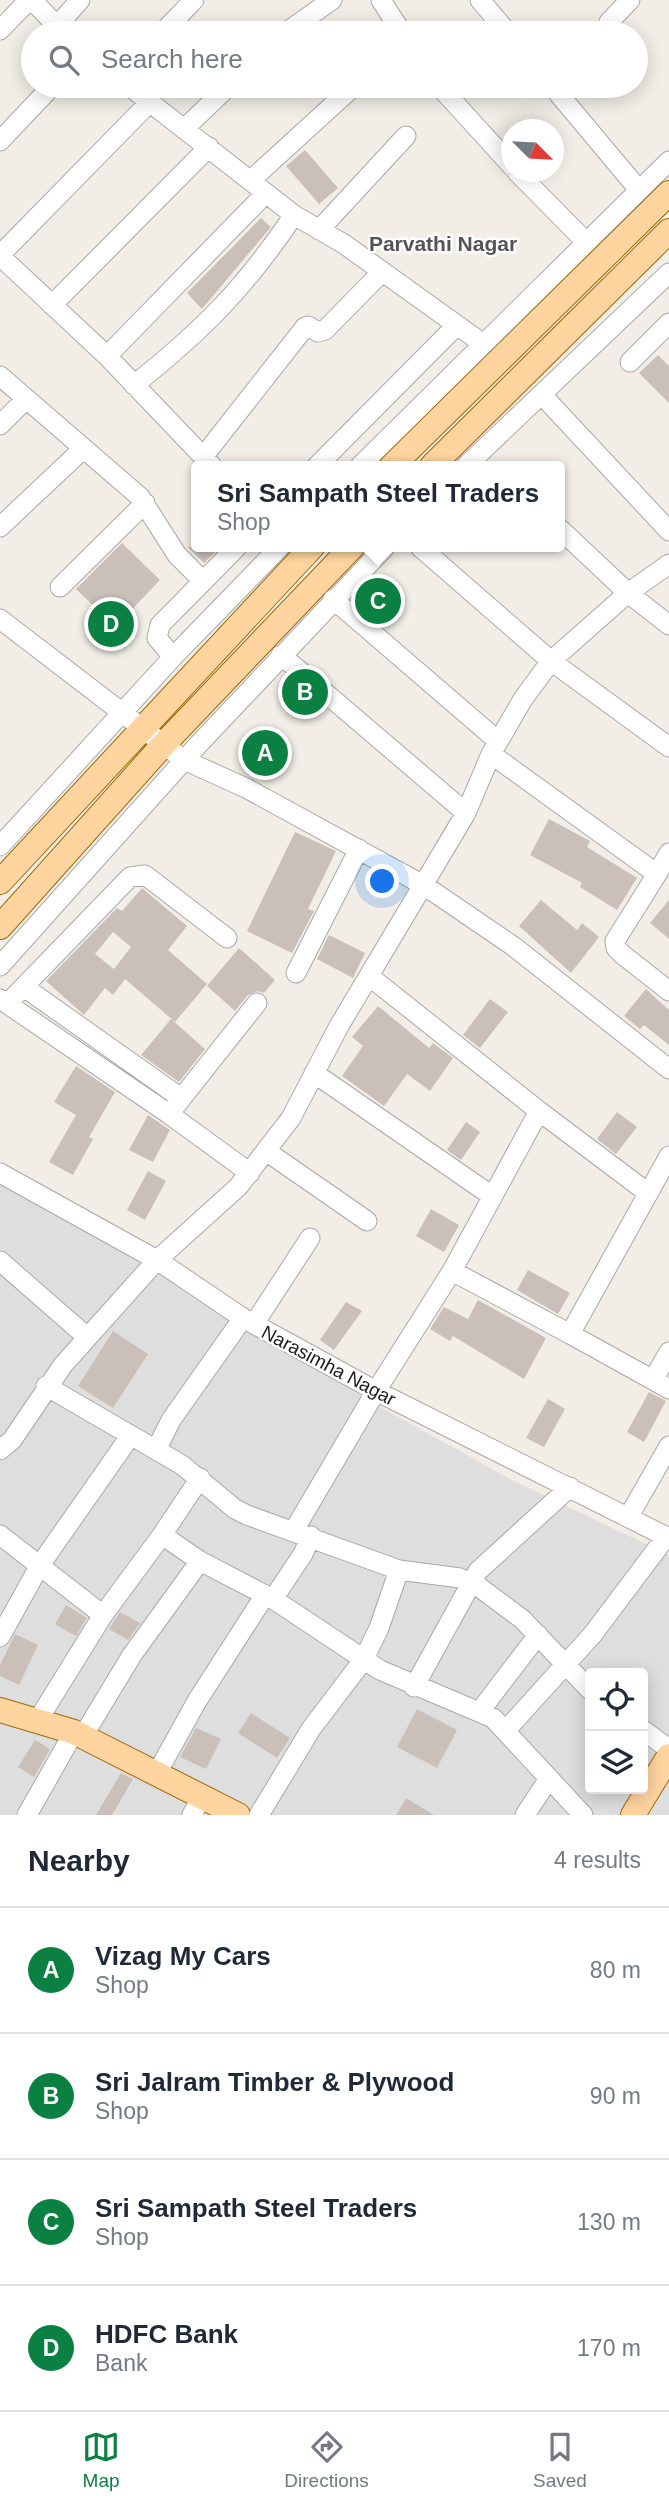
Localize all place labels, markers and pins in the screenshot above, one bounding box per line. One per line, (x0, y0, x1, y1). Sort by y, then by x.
pin: C (355, 575, 401, 627)
pin: D (88, 598, 134, 650)
pin: B (282, 666, 328, 718)
pin: A (242, 727, 288, 779)

